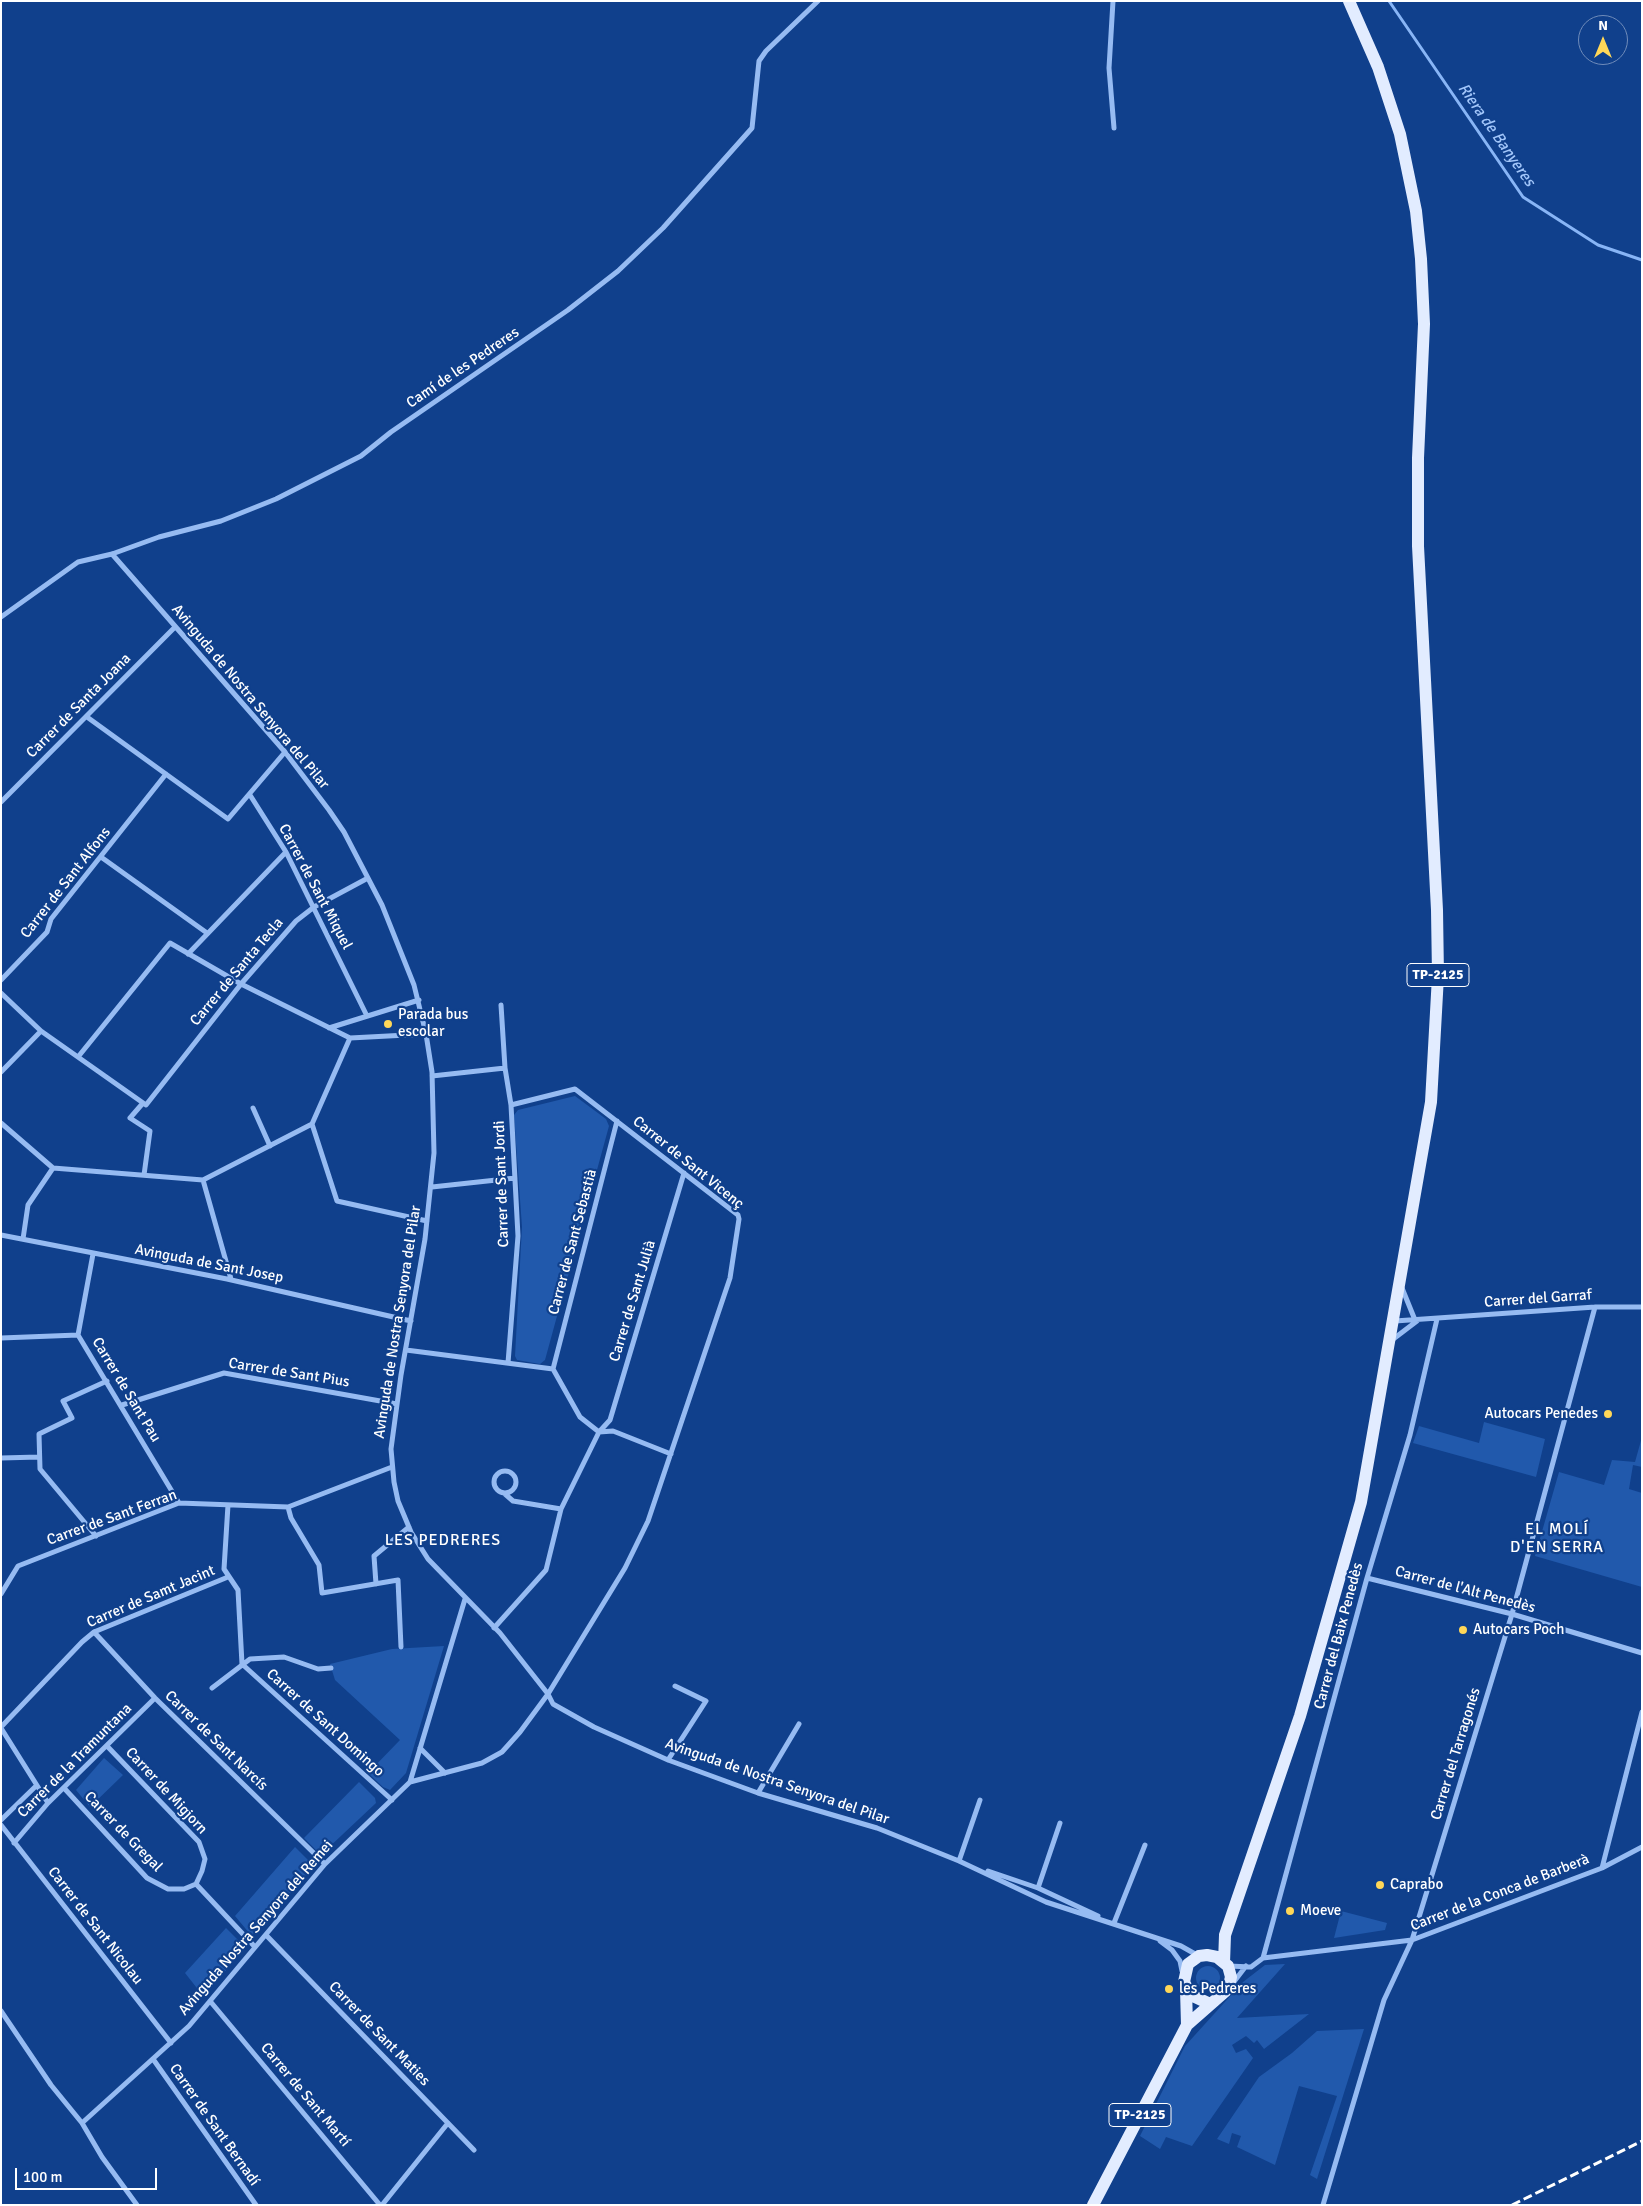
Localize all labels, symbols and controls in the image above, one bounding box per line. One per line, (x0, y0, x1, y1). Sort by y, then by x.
north arrow (1578, 15, 1628, 65)
text: N (1598, 17, 1608, 34)
water label: Riera de Banyeres (1453, 80, 1539, 190)
street label: Camí de les Pedreres (403, 324, 523, 412)
street label: Avinguda de Nostra Senyora del Pilar (167, 601, 333, 793)
street label: Carrer de Santa Joana (23, 650, 135, 762)
street label: Carrer de Sant Miquel (274, 821, 356, 953)
street label: Carrer de Sant Alfons (17, 824, 115, 942)
street label: Carrer de Santa Tecla (187, 914, 287, 1030)
road number: TP-2125 (1407, 964, 1469, 986)
place label: Parada bus escolar (398, 1006, 468, 1041)
marker: Parada bus escolar (382, 1018, 394, 1030)
street label: Carrer de Sant Vicenç (629, 1113, 747, 1213)
street label: Carrer de Sant Jordi (491, 1120, 513, 1248)
street label: Carrer de Sant Sebastià (545, 1167, 601, 1317)
street label: Avinguda de Nostra Senyora del Pilar (371, 1204, 425, 1440)
street label: Carrer de Sant Julià (606, 1238, 660, 1364)
street label: Avinguda de Sant Josep (133, 1241, 285, 1287)
street label: Carrer del Garraf (1484, 1286, 1592, 1312)
street label: Carrer de Sant Pau (88, 1334, 164, 1446)
street label: Carrer de Sant Pius (227, 1355, 351, 1391)
place label: Autocars Penedes (1484, 1405, 1598, 1423)
marker: Autocars Penedes (1602, 1408, 1614, 1420)
street label: Carrer de Sant Ferran (45, 1486, 179, 1550)
district label: EL MOLÍ D'EN SERRA (1509, 1520, 1605, 1558)
district label: LES PEDRERES (383, 1531, 503, 1551)
street label: Carrer del Baix Penedès (1311, 1561, 1367, 1711)
street label: Carrer de Samt Jacint (84, 1562, 218, 1632)
street label: Carrer de l'Alt Penedès (1393, 1563, 1537, 1617)
place label: Autocars Poch (1473, 1621, 1564, 1639)
marker: Autocars Poch (1457, 1624, 1469, 1636)
street label: Carrer de Sant Domingo (262, 1665, 388, 1781)
street label: Carrer del Tarragonés (1427, 1686, 1485, 1822)
street label: Carrer de Sant Narcís (161, 1687, 271, 1795)
street label: Carrer de la Tramuntana (14, 1700, 136, 1822)
street label: Avinguda de Nostra Senyora del Pilar (663, 1735, 891, 1829)
street label: Carrer de Migjorn (121, 1744, 211, 1838)
street label: Carrer de Gregal (80, 1788, 166, 1876)
street label: Avinguda Nostra Senyora del Remei (175, 1837, 337, 2019)
street label: Carrer de la Conca de Barberà (1408, 1851, 1592, 1935)
street label: Carrer de Sant Nicolau (43, 1864, 147, 1988)
place label: Caprabo (1390, 1876, 1443, 1894)
marker: Caprabo (1374, 1879, 1386, 1891)
place label: Moeve (1300, 1902, 1341, 1920)
marker: Moeve (1284, 1905, 1296, 1917)
street label: Carrer de Sant Maties (325, 1978, 433, 2090)
place label: les Pedreres (1179, 1980, 1256, 1998)
marker: les Pedreres (1163, 1983, 1175, 1995)
street label: Carrer de Sant Martí (256, 2039, 354, 2151)
street label: Carrer de Sant Bernadí (165, 2061, 263, 2189)
road number: TP-2125 (1109, 2104, 1171, 2126)
scale bar (18, 2158, 160, 2190)
text: 100 m (23, 2168, 63, 2186)

